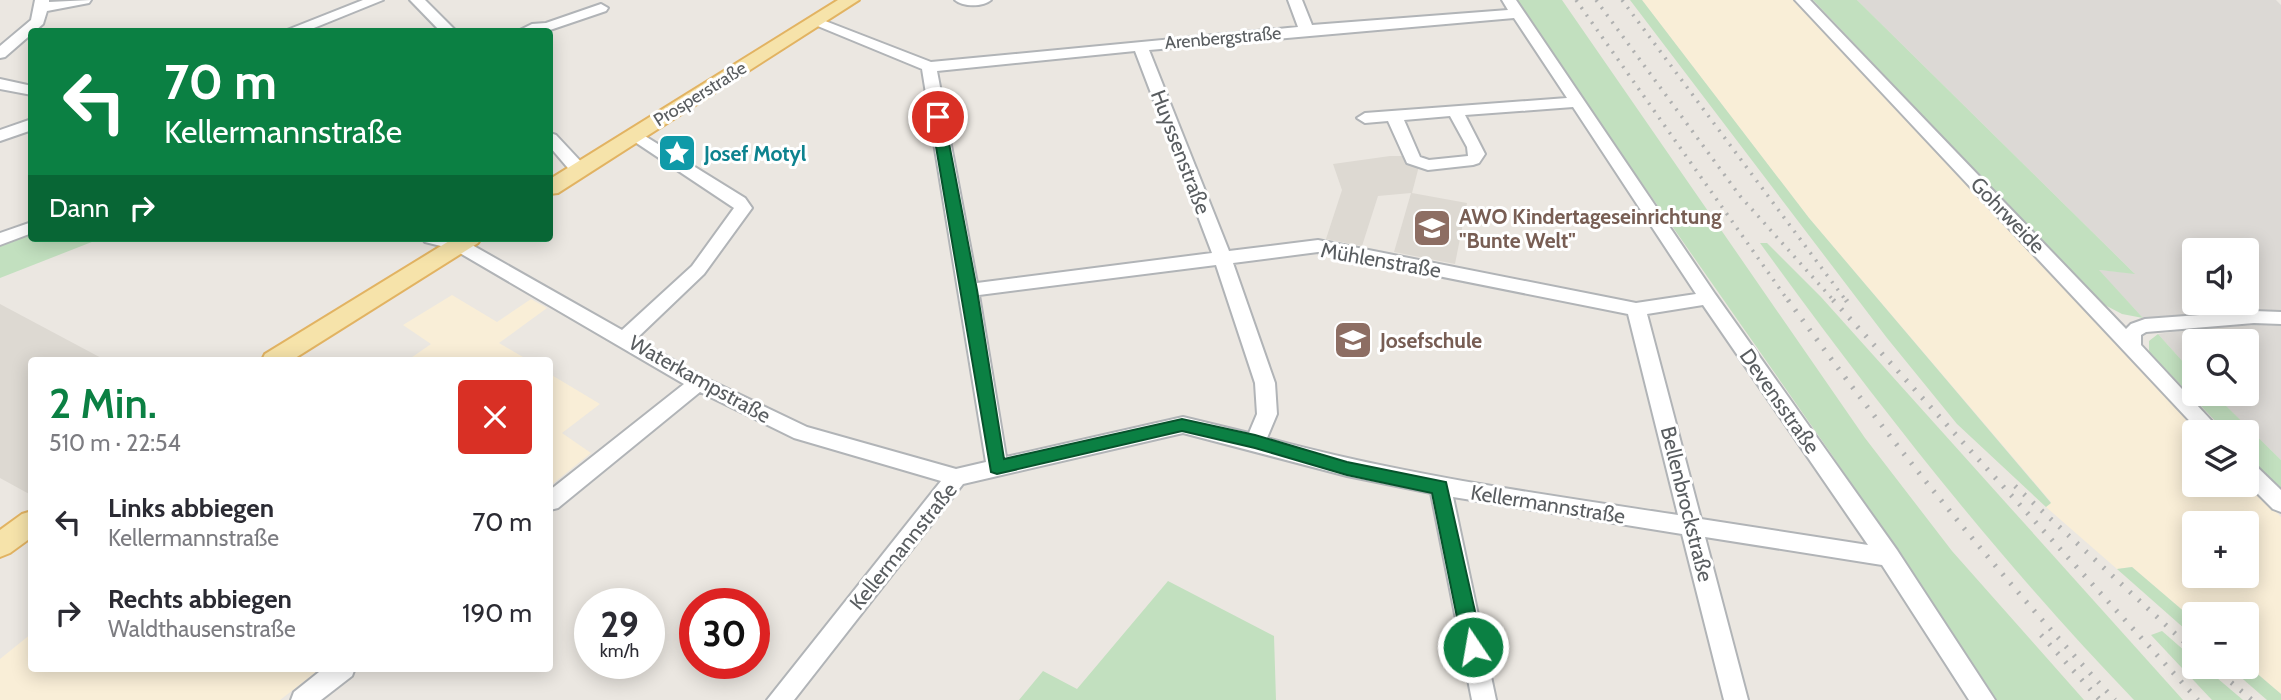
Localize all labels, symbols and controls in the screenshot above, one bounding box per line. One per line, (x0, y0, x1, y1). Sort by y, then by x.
street label: Arenbergstraße (1164, 22, 1282, 54)
text: 70 m (164, 52, 277, 111)
icon: left (49, 56, 140, 147)
street label: Prosperstraße (650, 57, 750, 131)
street label: Huyssenstraße (1146, 86, 1216, 218)
pin (908, 87, 968, 147)
icon: arrive (919, 98, 957, 136)
text: Kellermannstraße (164, 112, 402, 151)
place icon: Josef Motyl (656, 132, 698, 174)
place label: Josef Motyl (703, 141, 807, 166)
street label: Gohrweide (1966, 172, 2051, 258)
icon: right (123, 189, 161, 227)
text: Dann (49, 192, 109, 224)
place label: AWO Kindertageseinrichtung "Bunte Welt" (1459, 204, 1722, 253)
school or university icon: AWO Kindertageseinrichtung "Bunte Welt" (1411, 207, 1453, 249)
street label: Mühlenstraße (1319, 237, 1443, 283)
map controls (2182, 238, 2259, 679)
button: sound (2182, 238, 2259, 315)
school or university icon: Josefschule (1332, 319, 1374, 361)
place label: Josefschule (1379, 328, 1482, 353)
button: search (2182, 329, 2259, 406)
street label: Waterkampstraße (625, 330, 775, 428)
street label: Devensstraße (1735, 344, 1825, 458)
text: 2 Min. (49, 377, 157, 429)
button: close (458, 380, 532, 454)
button: layers (2182, 420, 2259, 497)
street label: Bellenbrockstraße (1656, 424, 1718, 584)
text: 510 m · 22:54 (49, 429, 181, 457)
street label: Kellermannstraße (844, 477, 962, 615)
street label: Kellermannstraße (1469, 479, 1627, 529)
text: Links abbiegen (108, 492, 274, 524)
icon: left (49, 503, 87, 541)
text: 70 m (472, 506, 532, 538)
button: + (2182, 511, 2259, 588)
text: Kellermannstraße (108, 524, 279, 552)
text: Rechts abbiegen (108, 583, 292, 615)
speed limit sign: 30 (679, 588, 770, 679)
icon: right (49, 594, 87, 632)
text: 190 m (462, 597, 532, 629)
button: − (2182, 602, 2259, 679)
text: 29 (600, 603, 639, 646)
position arrow (1436, 610, 1510, 684)
text: Waldthausenstraße (108, 615, 296, 643)
text: km/h (600, 640, 639, 662)

